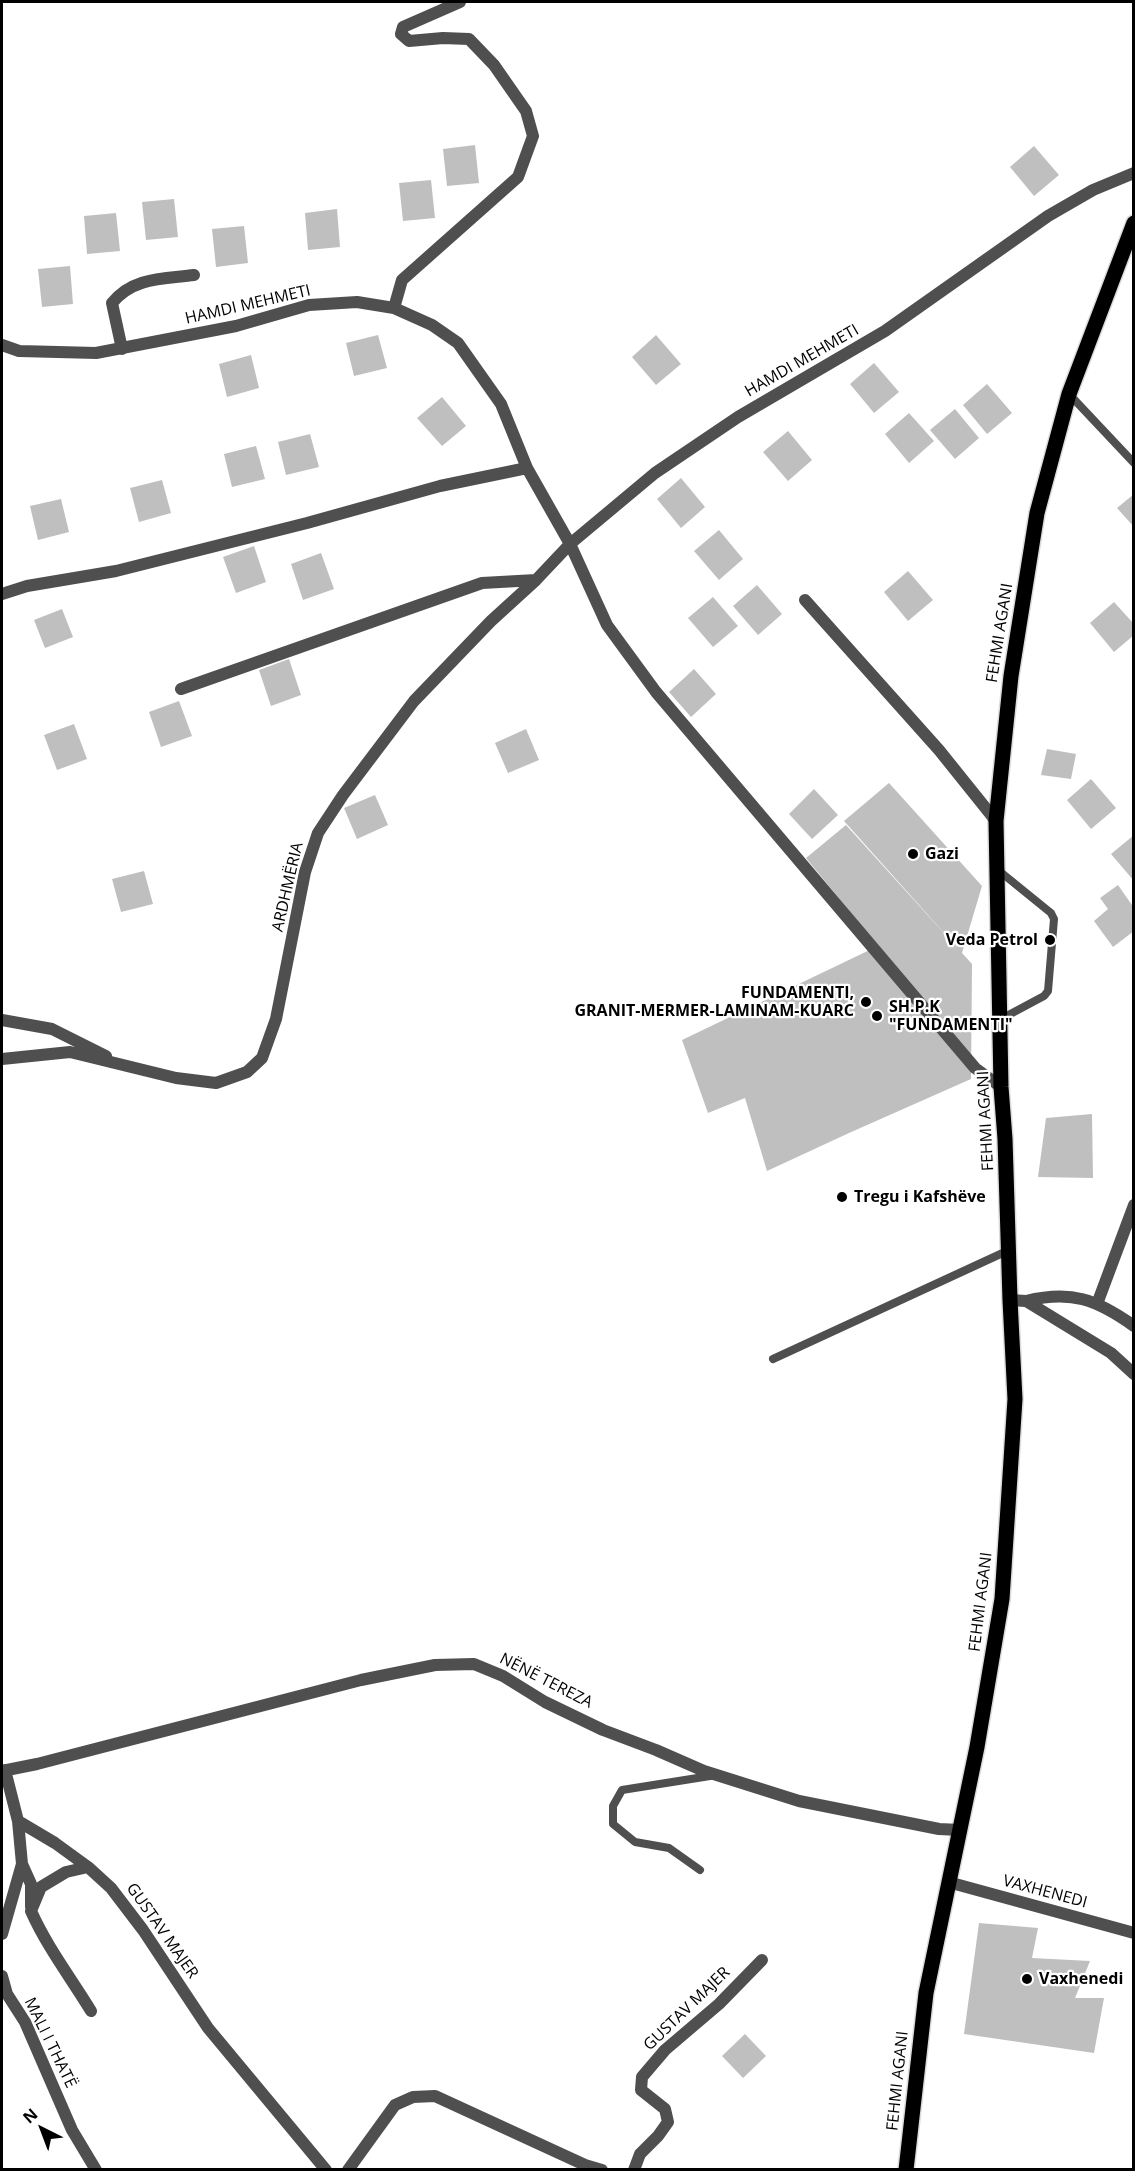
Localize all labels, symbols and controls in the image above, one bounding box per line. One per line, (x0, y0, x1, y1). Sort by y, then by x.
street label: HAMDI MEHMETI (183, 281, 313, 329)
street label: HAMDI MEHMETI (742, 321, 862, 401)
street label: FEHMI AGANI (983, 582, 1017, 684)
street label: ARDHMËRIA (268, 840, 308, 934)
place label: Gazi (925, 844, 959, 864)
marker: Gazi (906, 847, 920, 861)
place label: Veda Petrol (946, 930, 1038, 950)
marker: Veda Petrol (1043, 933, 1057, 947)
place label: FUNDAMENTI, GRANIT-MERMER-LAMINAM-KUARC (574, 983, 854, 1021)
marker: FUNDAMENTI, GRANIT-MERMER-LAMINAM-KUARC (859, 995, 873, 1009)
place label: SH.P.K "FUNDAMENTI" (889, 997, 1012, 1035)
marker: SH.P.K "FUNDAMENTI" (870, 1009, 884, 1023)
street label: FEHMI AGANI (974, 1070, 998, 1172)
place label: Tregu i Kafshëve (854, 1187, 986, 1207)
marker: Tregu i Kafshëve (835, 1190, 849, 1204)
street label: FEHMI AGANI (965, 1551, 997, 1653)
street label: NËNË TEREZA (496, 1649, 596, 1713)
street label: VAXHENEDI (1001, 1872, 1089, 1912)
street label: GUSTAV MAJER (122, 1880, 202, 1982)
street label: GUSTAV MAJER (640, 1963, 734, 2055)
place label: Vaxhenedi (1039, 1969, 1123, 1989)
marker: Vaxhenedi (1020, 1972, 1034, 1986)
street label: MALI I THATË (20, 1995, 80, 2091)
street label: FEHMI AGANI (883, 2030, 913, 2132)
north arrow (12, 2099, 72, 2159)
text: N (18, 2103, 42, 2128)

